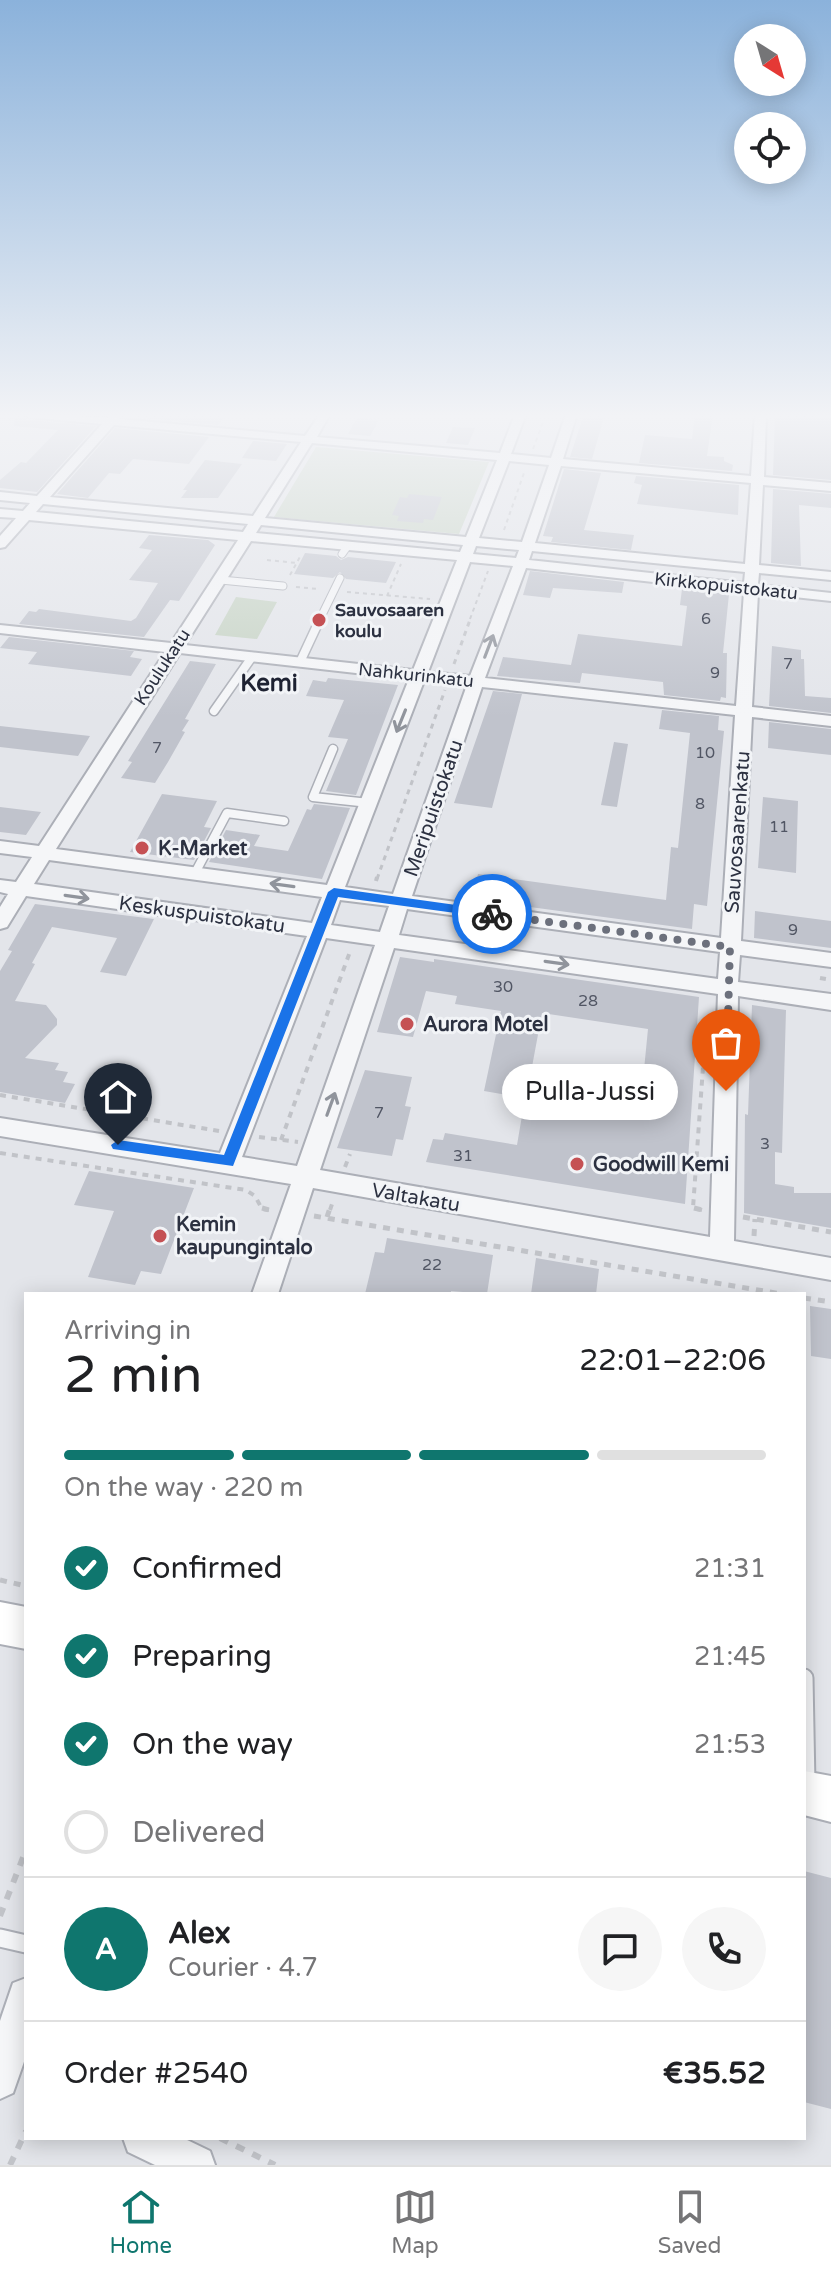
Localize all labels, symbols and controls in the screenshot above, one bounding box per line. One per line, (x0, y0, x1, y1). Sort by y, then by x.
north arrow (734, 24, 806, 96)
map controls (734, 24, 806, 184)
button: locate (734, 112, 806, 184)
street label: Kirkkopuistokatu (653, 568, 799, 604)
place label: Sauvosaaren koulu (335, 599, 444, 642)
house number: 6 (701, 609, 711, 629)
marker: Sauvosaaren koulu (310, 611, 328, 629)
street label: Koulukatu (129, 625, 195, 709)
one-way arrow (483, 635, 497, 659)
house number: 7 (783, 654, 793, 674)
street label: Nahkurinkatu (357, 658, 475, 692)
house number: 9 (710, 663, 720, 683)
district label: Kemi (240, 669, 298, 698)
one-way arrow (393, 708, 407, 733)
street label: Meripuistokatu (399, 737, 469, 880)
house number: 7 (152, 738, 162, 758)
house number: 10 (695, 743, 715, 763)
street label: Sauvosaarenkatu (720, 750, 756, 914)
house number: 8 (695, 794, 705, 814)
house number: 11 (769, 817, 789, 837)
place label: K-Market (158, 837, 248, 861)
marker: K-Market (133, 839, 151, 857)
courier (452, 874, 532, 954)
one-way arrow (270, 877, 295, 892)
one-way arrow (64, 890, 89, 905)
street label: Keskuspuistokatu (117, 891, 286, 939)
icon: bike (470, 892, 514, 936)
house number: 9 (788, 920, 798, 940)
one-way arrow (544, 956, 569, 971)
house number: 30 (493, 977, 513, 997)
house number: 28 (578, 991, 598, 1011)
pin (692, 1009, 760, 1091)
place label: Aurora Motel (423, 1013, 548, 1037)
marker: Aurora Motel (398, 1015, 416, 1033)
icon: bag (704, 1021, 748, 1065)
pin (84, 1063, 152, 1145)
callout: Pulla-Jussi (502, 1063, 678, 1119)
icon: home (96, 1075, 140, 1119)
text: Pulla-Jussi (525, 1076, 655, 1107)
one-way arrow (324, 1092, 339, 1117)
house number: 7 (374, 1103, 384, 1123)
house number: 3 (760, 1134, 770, 1154)
house number: 31 (453, 1146, 473, 1166)
place label: Goodwill Kemi (593, 1153, 729, 1177)
marker: Goodwill Kemi (568, 1155, 586, 1173)
street label: Valtakatu (370, 1178, 462, 1218)
place label: Kemin kaupungintalo (176, 1213, 313, 1260)
marker: Kemin kaupungintalo (151, 1227, 169, 1245)
house number: 22 (422, 1255, 442, 1275)
text: Arriving in (64, 1315, 191, 1346)
text: 22:01–22:06 (579, 1342, 766, 1379)
text: 2 min (64, 1344, 203, 1407)
text: On the way · 220 m (64, 1472, 303, 1503)
icon: check (64, 1546, 108, 1590)
text: Confirmed (132, 1550, 283, 1587)
text: 21:31 (694, 1553, 766, 1584)
icon: check (64, 1634, 108, 1678)
text: Preparing (132, 1638, 272, 1675)
text: 21:45 (694, 1641, 766, 1672)
icon: check (64, 1722, 108, 1766)
text: On the way (132, 1726, 293, 1763)
text: 21:53 (694, 1729, 766, 1760)
text: Delivered (132, 1814, 266, 1851)
button: chat (578, 1907, 662, 1991)
button: phone (682, 1907, 766, 1991)
text: Alex (168, 1915, 231, 1952)
text: A (95, 1931, 117, 1968)
text: Courier · 4.7 (168, 1952, 318, 1983)
text: Order #2540 (64, 2055, 248, 2092)
text: €35.52 (663, 2055, 766, 2092)
tab: Home (110, 2185, 172, 2259)
tab: Map (391, 2185, 439, 2259)
tab: Saved (658, 2185, 721, 2259)

